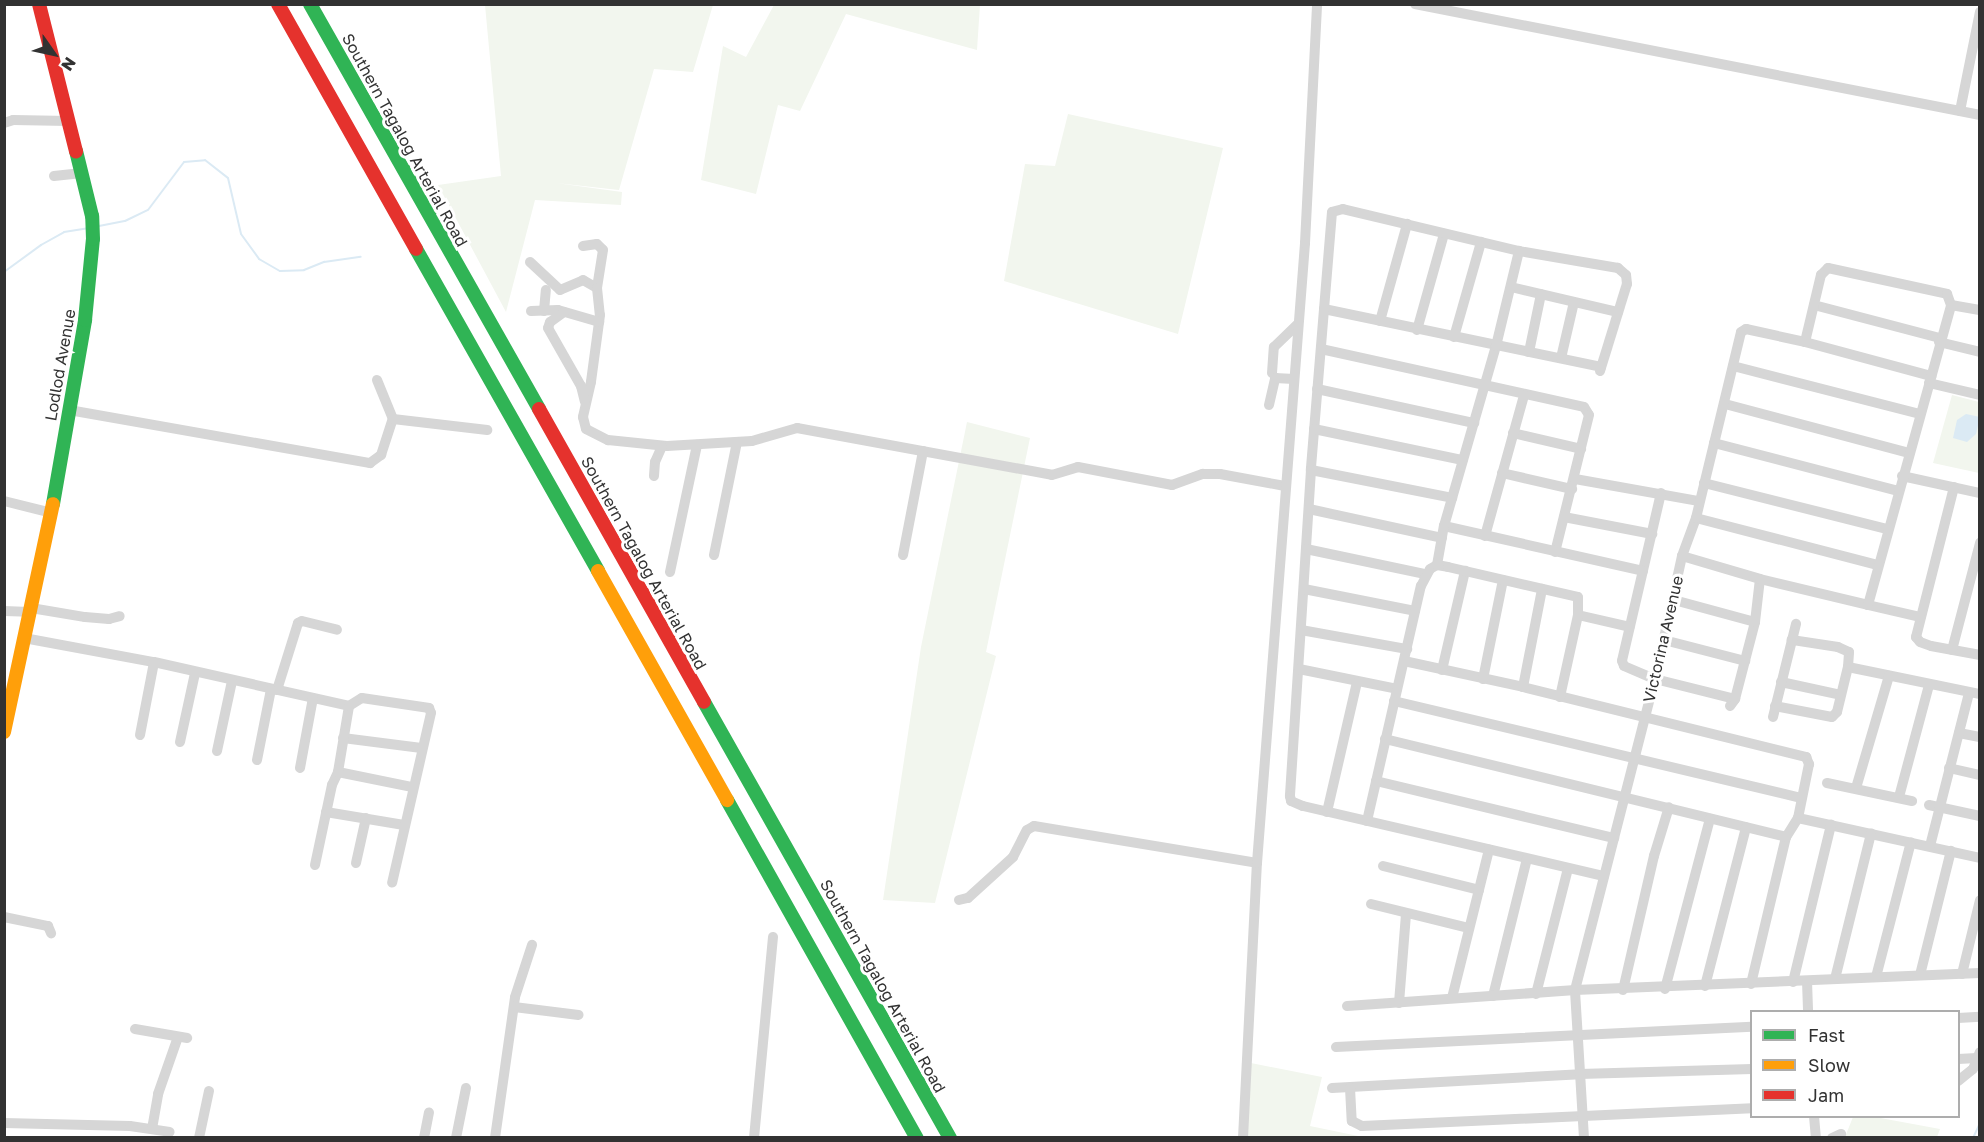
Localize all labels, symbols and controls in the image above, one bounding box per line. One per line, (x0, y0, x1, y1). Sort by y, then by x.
north arrow (24, 24, 84, 84)
street label: Southern Tagalog Arterial Road (338, 30, 472, 250)
text: N (57, 53, 81, 75)
street label: Lodlod Avenue (41, 308, 79, 422)
street label: Southern Tagalog Arterial Road (577, 453, 711, 673)
street label: Victorina Avenue (1639, 574, 1687, 704)
street label: Southern Tagalog Arterial Road (816, 876, 950, 1096)
legend (1750, 1010, 1960, 1118)
text: Fast (1808, 1024, 1845, 1046)
text: Slow (1808, 1054, 1850, 1076)
text: Jam (1808, 1084, 1844, 1106)

